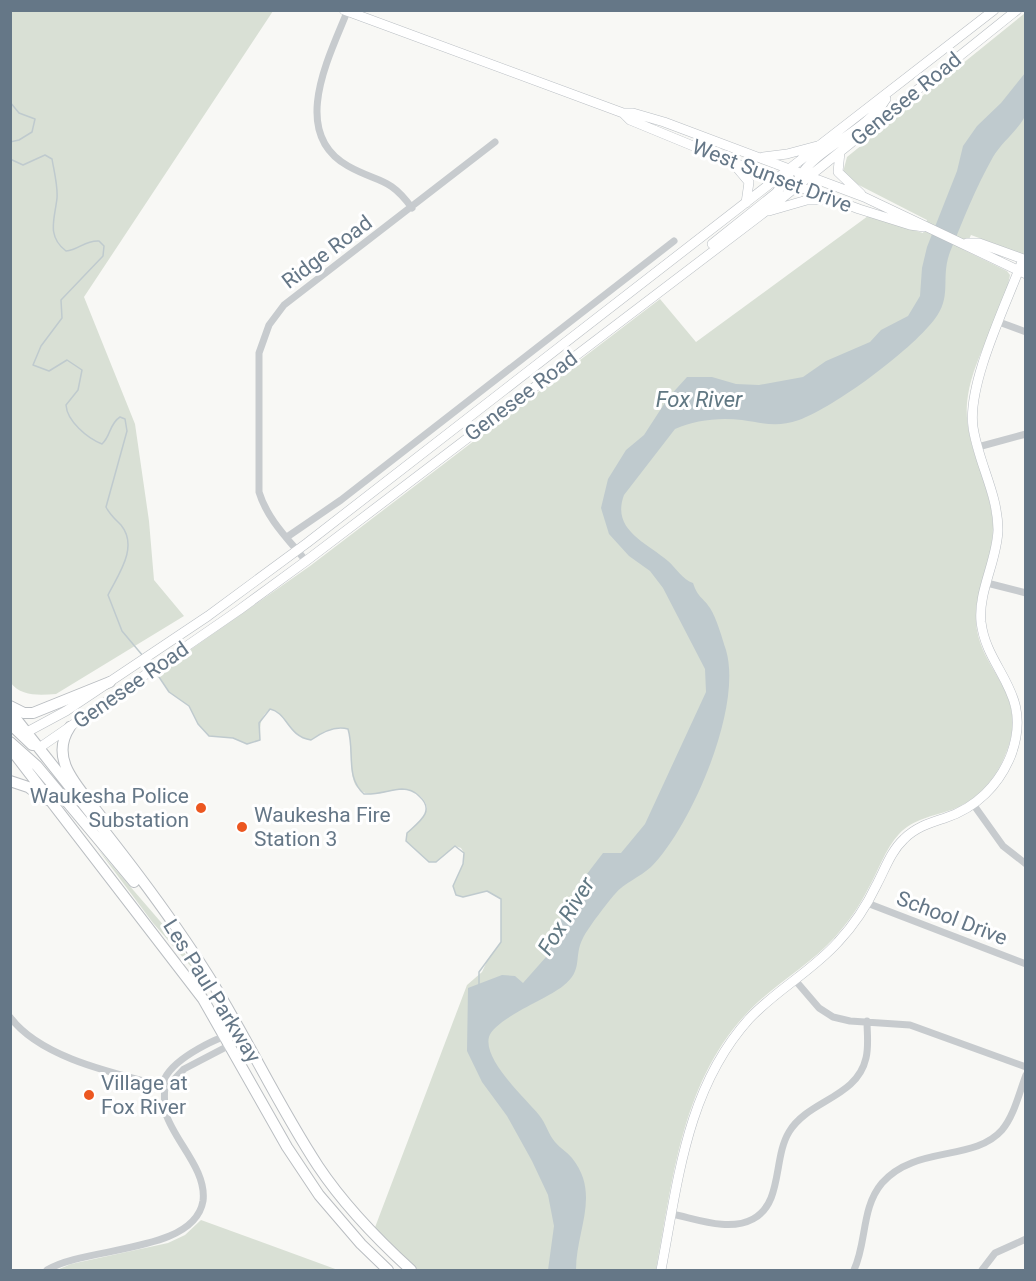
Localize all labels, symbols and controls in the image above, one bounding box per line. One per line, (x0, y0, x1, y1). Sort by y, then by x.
street label: Genesee Road (846, 47, 966, 151)
street label: West Sunset Drive (689, 134, 855, 218)
street label: Ridge Road (277, 210, 377, 294)
street label: Genesee Road (460, 346, 582, 446)
water label: Fox River (656, 387, 743, 412)
street label: Genesee Road (69, 637, 193, 733)
place label: Waukesha Police Substation (30, 784, 189, 832)
marker: Waukesha Police Substation (194, 801, 208, 815)
place label: Waukesha Fire Station 3 (254, 803, 391, 851)
marker: Waukesha Fire Station 3 (235, 820, 249, 834)
water label: Fox River (532, 872, 600, 959)
street label: School Drive (893, 886, 1011, 950)
street label: Les Paul Parkway (158, 915, 266, 1067)
place label: Village at Fox River (101, 1071, 188, 1119)
marker: Village at Fox River (82, 1088, 96, 1102)

